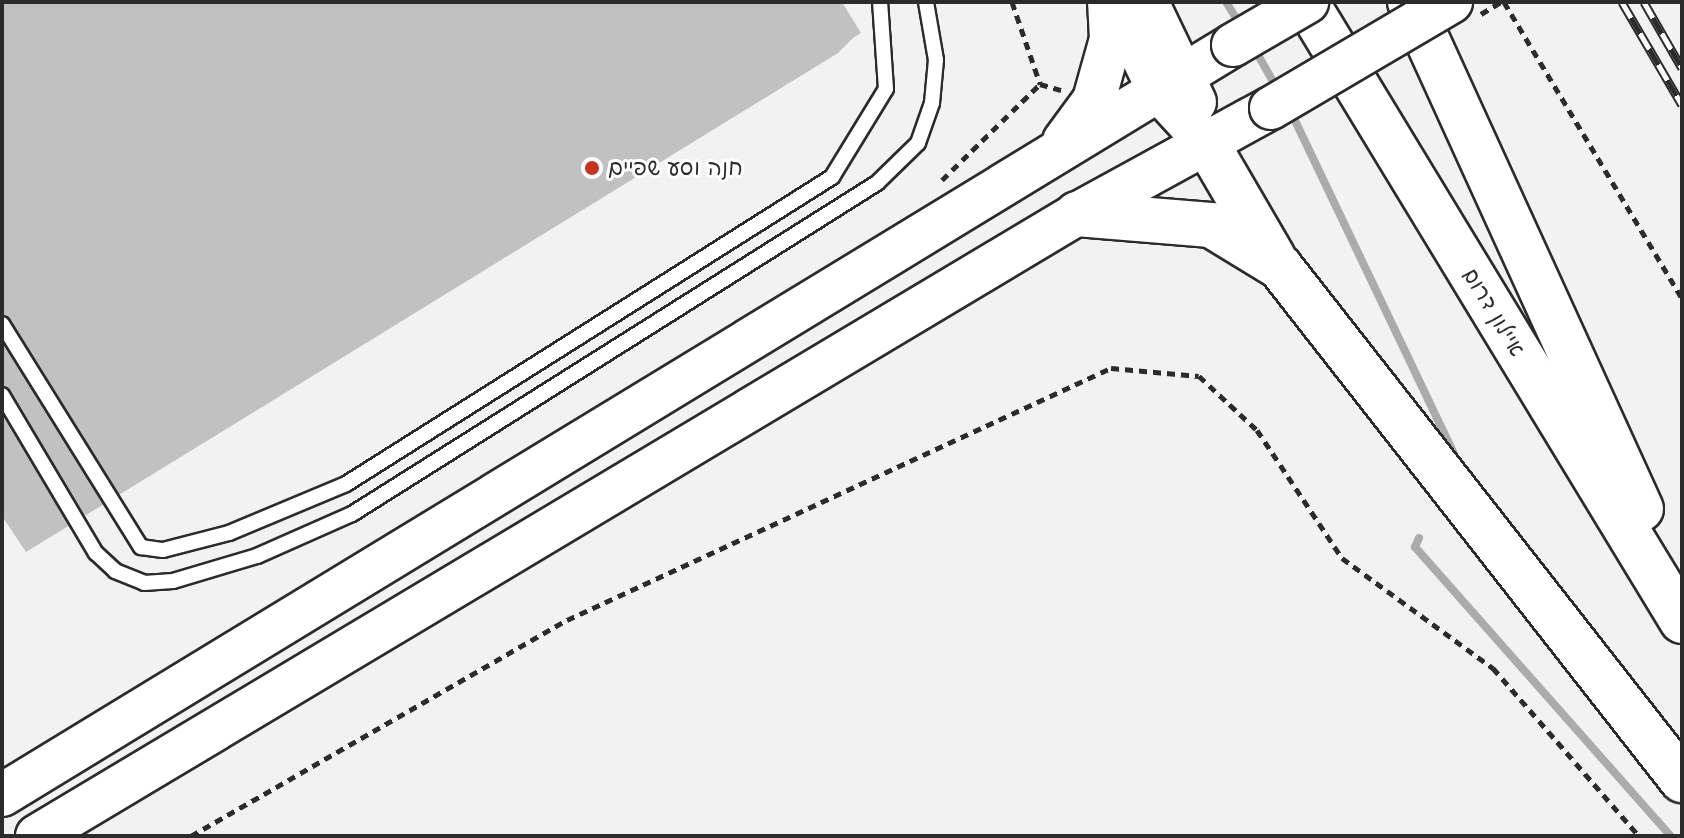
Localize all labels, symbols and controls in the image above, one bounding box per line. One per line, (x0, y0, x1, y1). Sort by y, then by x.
place label: חנה וסע שפיים (608, 155, 743, 181)
marker: חנה וסע שפיים (583, 159, 601, 177)
street label: איילון דרום (1457, 263, 1531, 361)

